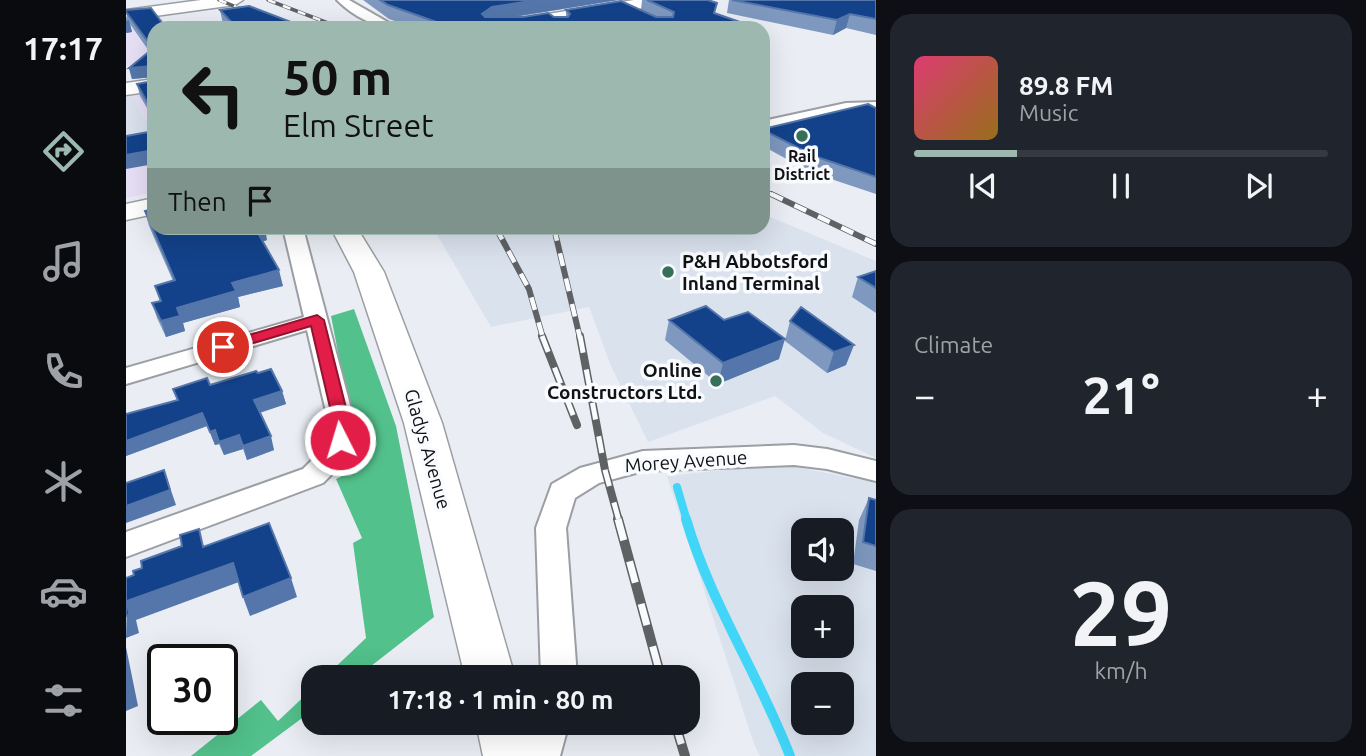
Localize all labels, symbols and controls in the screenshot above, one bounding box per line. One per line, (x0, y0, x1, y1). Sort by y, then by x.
text: 17:17 (23, 30, 103, 66)
icon: left (168, 49, 259, 140)
text: 50 m (283, 49, 392, 104)
text: 89.8 FM (1019, 71, 1113, 100)
text: Music (1019, 100, 1078, 125)
text: Elm Street (283, 107, 434, 143)
icon: directions (39, 127, 88, 176)
marker: Rail District (794, 128, 810, 144)
place label: Rail District (774, 147, 830, 183)
icon: previous (964, 167, 1002, 205)
icon: pause (1102, 167, 1140, 205)
icon: next (1240, 167, 1278, 205)
icon: arrive (241, 182, 279, 220)
text: Then (168, 187, 227, 216)
icon: music (39, 237, 88, 286)
place label: P&H Abbotsford Inland Terminal (682, 250, 828, 294)
marker: P&H Abbotsford Inland Terminal (660, 264, 676, 280)
pin (193, 317, 253, 377)
icon: arrive (204, 328, 242, 366)
text: Climate (914, 332, 993, 357)
icon: phone (39, 347, 88, 396)
place label: Online Constructors Ltd. (547, 359, 702, 403)
text: 21° (1082, 366, 1160, 424)
marker: Online Constructors Ltd. (708, 373, 724, 389)
text: − (914, 374, 935, 416)
text: + (1307, 374, 1328, 416)
street label: Gladys Avenue (400, 386, 456, 512)
position arrow (303, 403, 377, 477)
street label: Morey Avenue (624, 446, 748, 476)
icon: climate (39, 457, 88, 506)
map controls (791, 518, 854, 735)
button: sound (791, 518, 854, 581)
text: 29 (1070, 561, 1172, 663)
icon: car (39, 567, 88, 616)
button: + (791, 595, 854, 658)
speed limit sign: 30 (147, 644, 238, 735)
text: km/h (1094, 658, 1148, 683)
button: − (791, 672, 854, 735)
icon: filters (39, 676, 88, 725)
text: 17:18 · 1 min · 80 m (387, 685, 614, 714)

